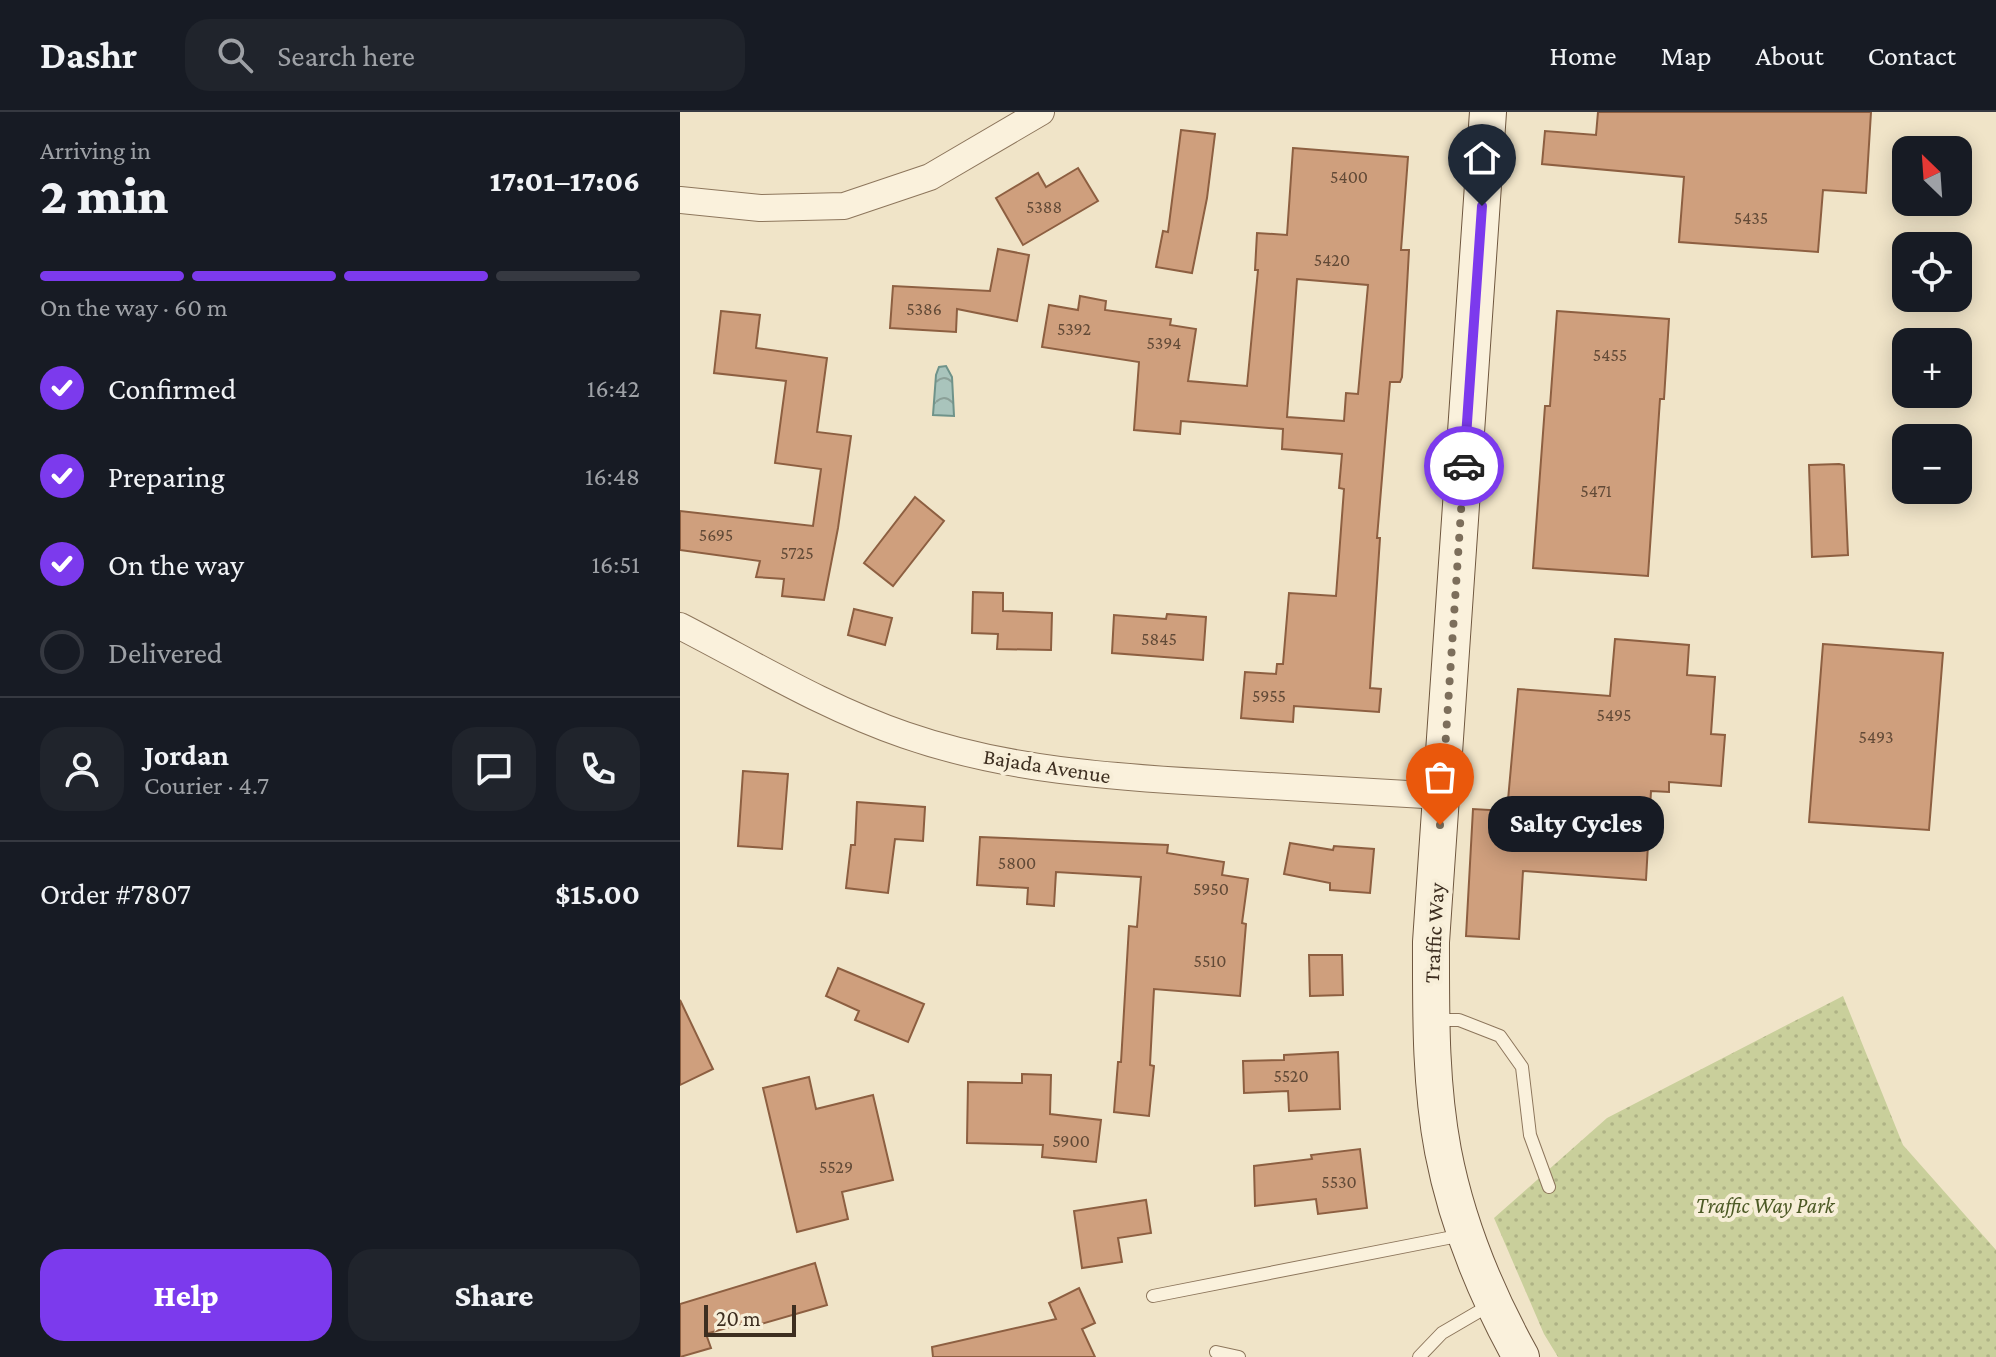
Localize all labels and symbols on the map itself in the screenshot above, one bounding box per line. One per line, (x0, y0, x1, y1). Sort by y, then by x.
pin (1448, 124, 1516, 206)
north arrow (1892, 136, 1972, 216)
house number: 5400 (1330, 167, 1368, 187)
house number: 5388 (1026, 197, 1062, 217)
house number: 5435 (1734, 208, 1768, 228)
house number: 5420 (1314, 250, 1350, 270)
house number: 5386 (906, 299, 942, 319)
house number: 5392 (1057, 319, 1091, 339)
house number: 5394 (1147, 333, 1181, 353)
house number: 5455 (1593, 345, 1627, 365)
courier (1424, 426, 1504, 506)
house number: 5471 (1580, 481, 1612, 501)
house number: 5695 (699, 525, 733, 545)
house number: 5725 (780, 543, 814, 563)
house number: 5845 (1141, 629, 1177, 649)
house number: 5955 (1252, 686, 1286, 706)
house number: 5495 (1597, 705, 1631, 725)
house number: 5493 (1859, 727, 1893, 747)
pin (1406, 743, 1474, 825)
street label: Bajada Avenue (982, 744, 1112, 788)
callout: Salty Cycles (1488, 797, 1664, 853)
house number: 5800 (998, 853, 1036, 873)
house number: 5950 (1193, 879, 1229, 899)
street label: Traffic Way (1419, 881, 1449, 984)
house number: 5510 (1194, 951, 1226, 971)
house number: 5520 (1273, 1066, 1309, 1086)
house number: 5900 (1052, 1131, 1090, 1151)
house number: 5529 (819, 1157, 853, 1177)
house number: 5530 (1321, 1172, 1357, 1192)
park label: Traffic Way Park (1696, 1193, 1836, 1218)
scale bar (704, 1301, 796, 1337)

